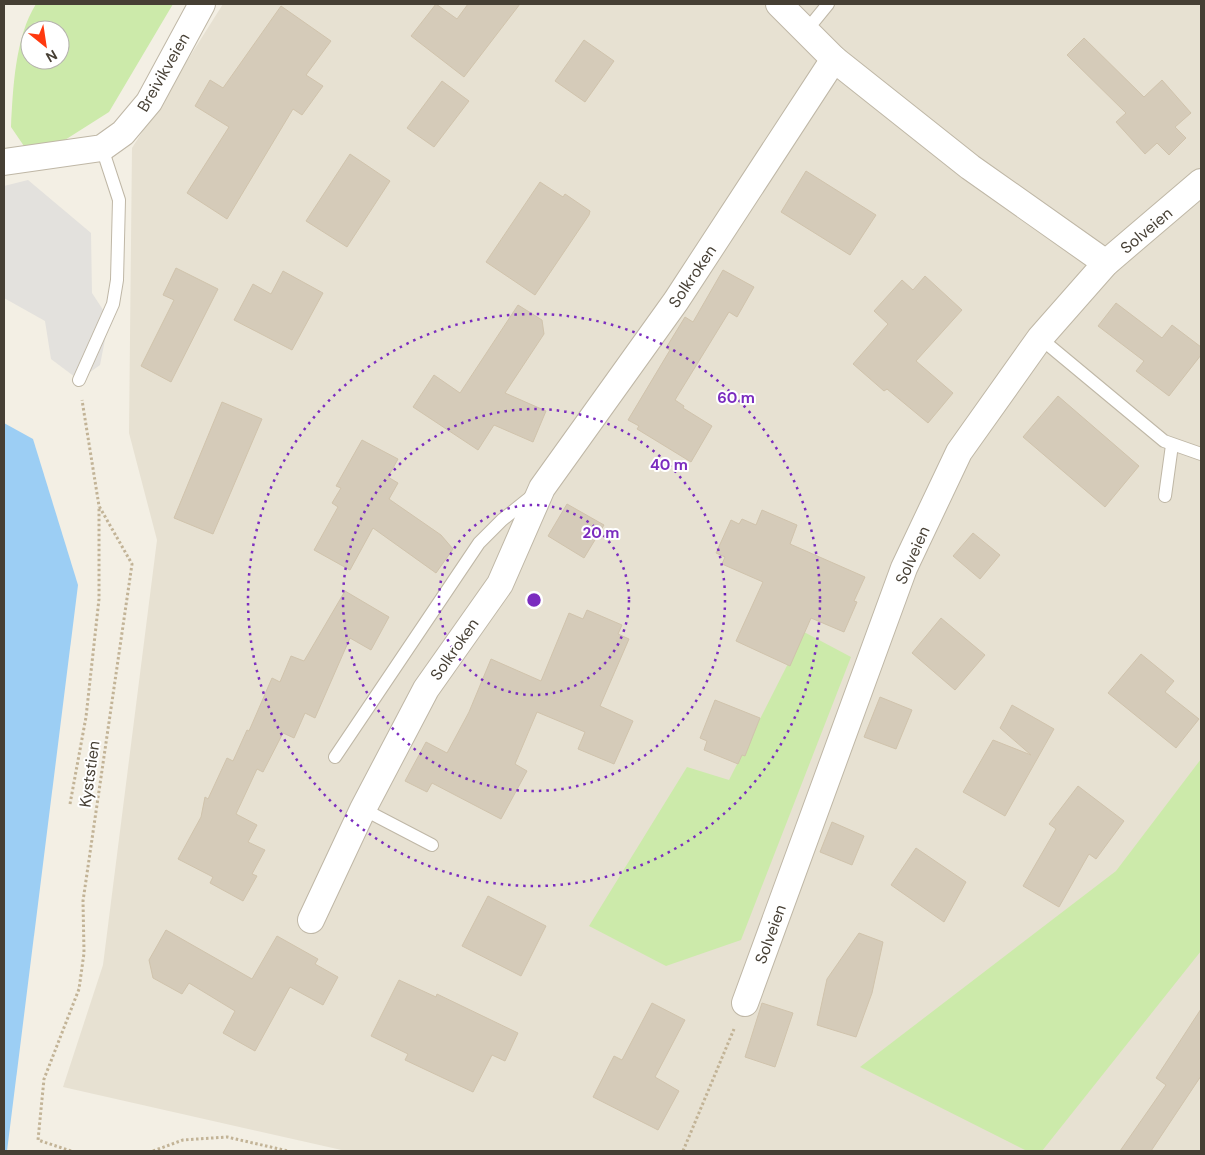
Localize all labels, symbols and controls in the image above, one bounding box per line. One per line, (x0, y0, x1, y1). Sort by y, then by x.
north arrow (20, 20, 70, 70)
street label: Breivikveien (132, 29, 194, 116)
text: N (43, 46, 60, 67)
street label: Solveien (1116, 203, 1177, 258)
street label: Solkroken (664, 241, 721, 312)
text: 60 m (717, 388, 755, 408)
text: 40 m (650, 455, 688, 475)
text: 20 m (583, 523, 619, 543)
street label: Solveien (890, 523, 935, 588)
centre of rings (525, 591, 543, 609)
street label: Solkroken (425, 614, 483, 684)
street label: Kyststien (74, 739, 105, 809)
street label: Solveien (750, 902, 791, 967)

